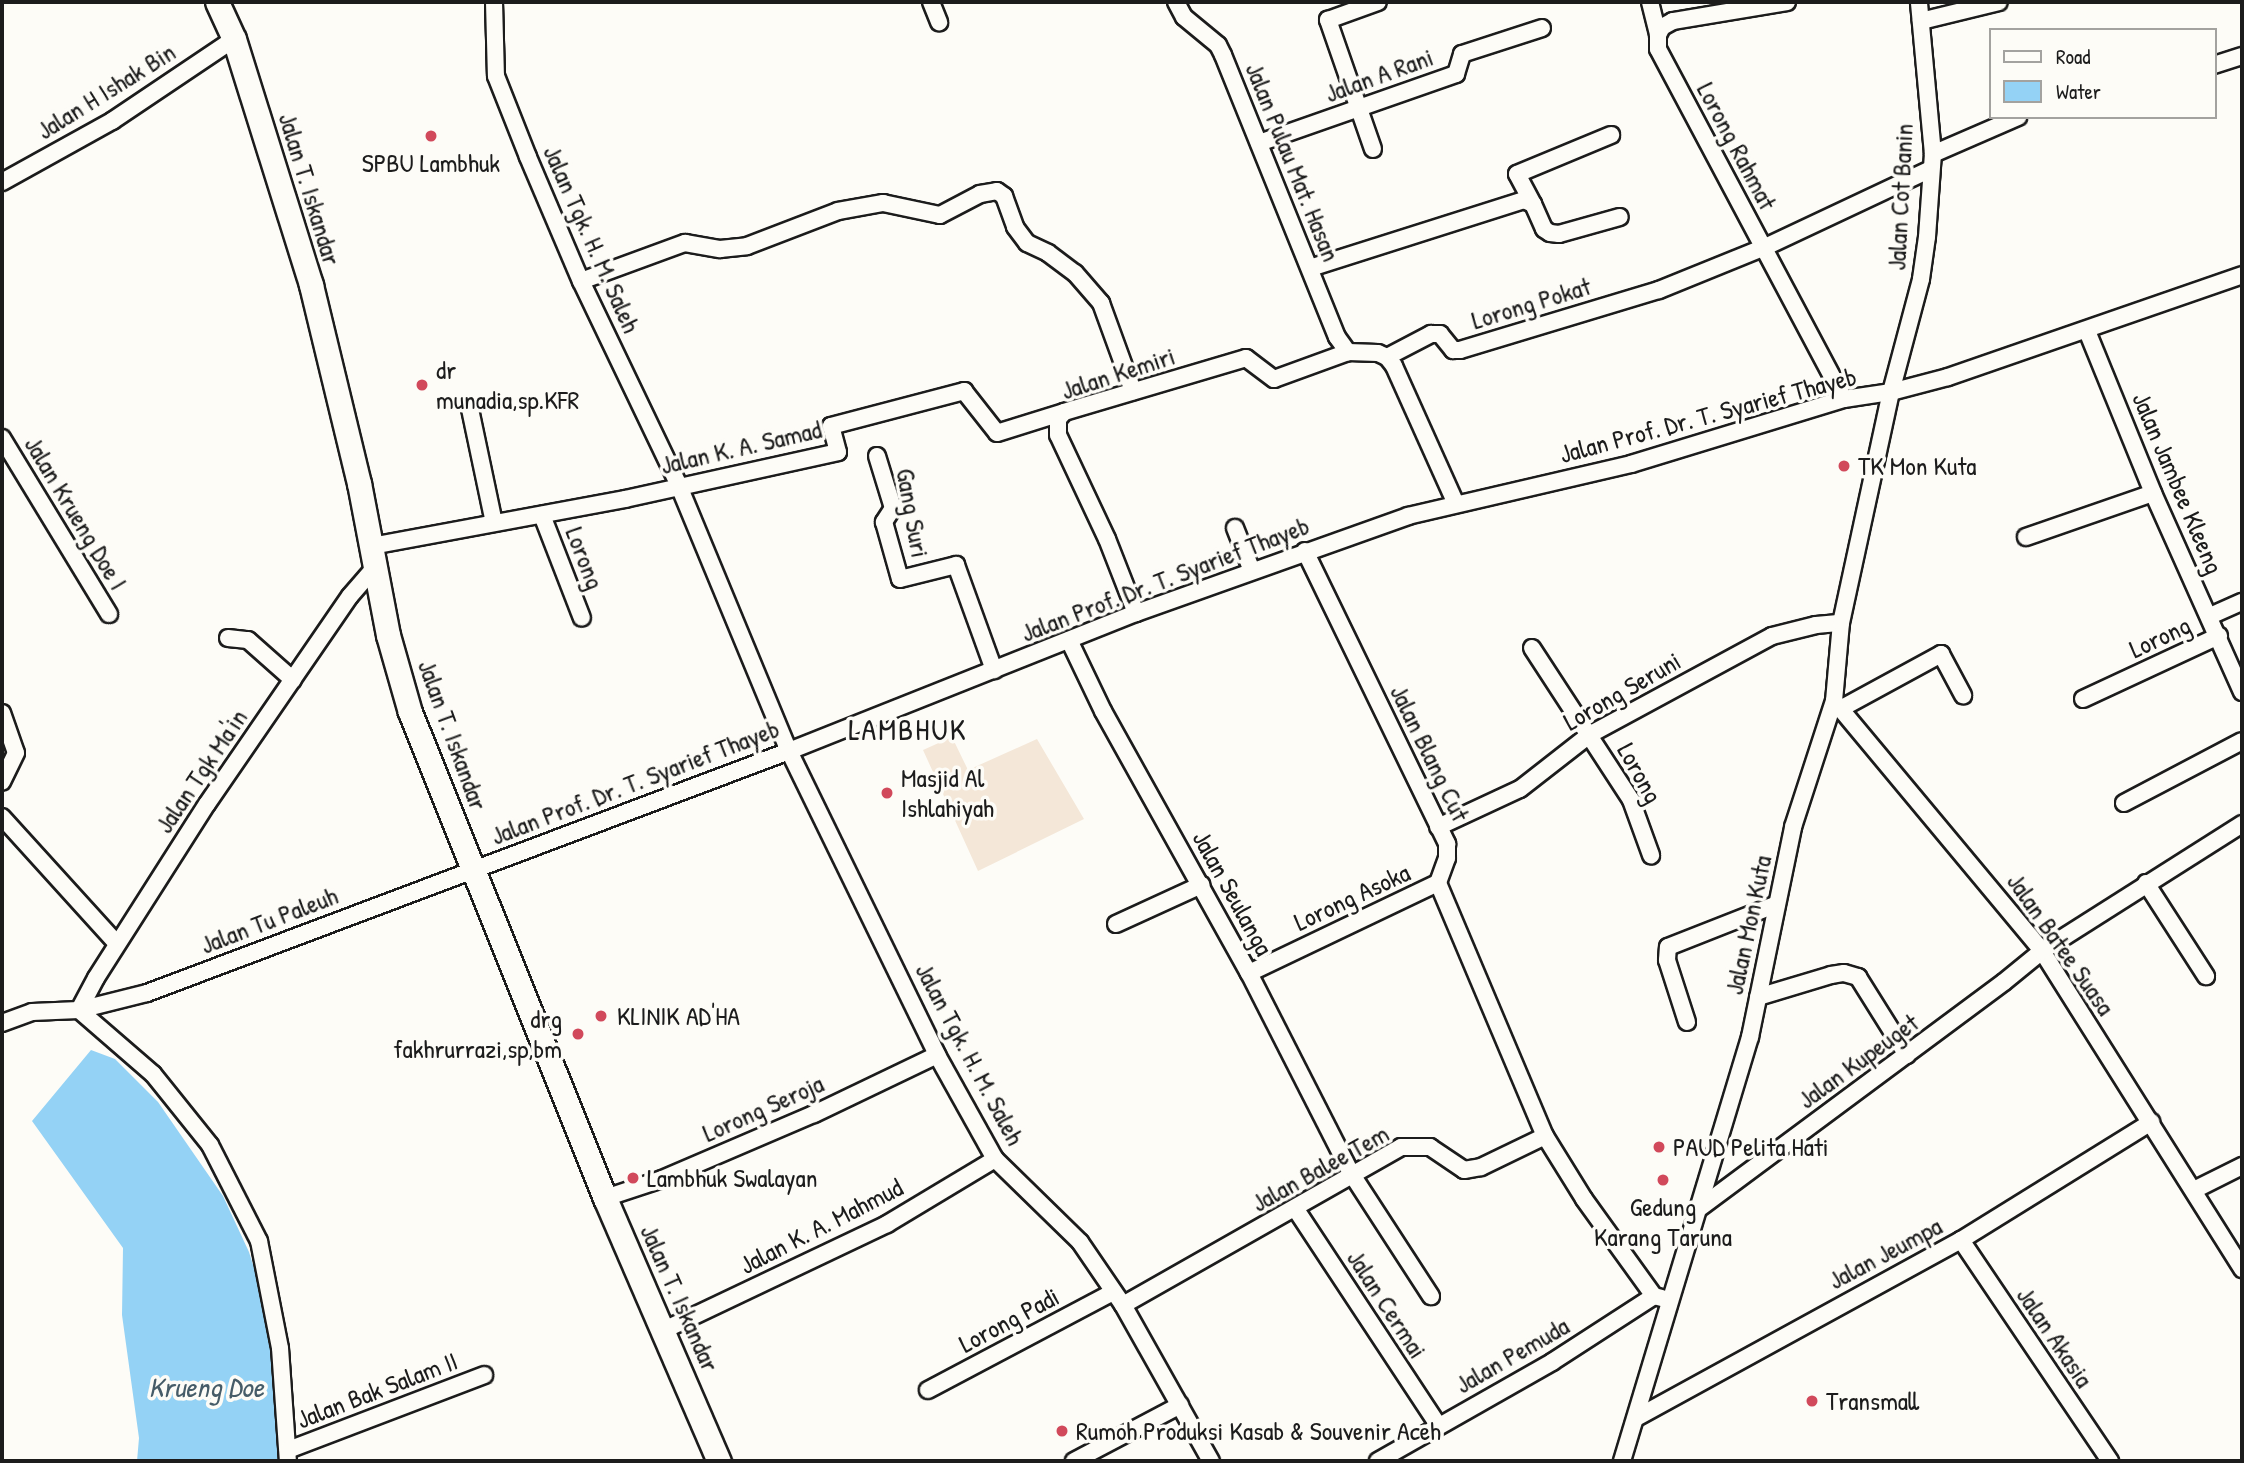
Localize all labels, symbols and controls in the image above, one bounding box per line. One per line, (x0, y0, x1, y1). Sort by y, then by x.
legend (1988, 28, 2216, 119)
street label: Jalan H Ishak Bin (31, 36, 181, 146)
street label: Jalan A Rani (1321, 41, 1437, 109)
text: Road (2056, 42, 2090, 71)
street label: Jalan Pulau Mat. Hasan (1239, 58, 1347, 266)
street label: Lorong Rahmat (1690, 77, 1784, 215)
text: Water (2056, 77, 2101, 106)
street label: Jalan T. Iskandar (272, 109, 348, 269)
street label: Jalan Cot Banin (1881, 123, 1919, 271)
marker: SPBU Lambhuk (423, 128, 439, 144)
street label: Jalan Tgk. H. M. Saleh (537, 140, 647, 338)
place label: SPBU Lambhuk (362, 147, 500, 179)
street label: Lorong Pokat (1468, 270, 1594, 336)
street label: Jalan Kemiri (1057, 340, 1179, 406)
place label: dr munadia,sp.KFR (436, 354, 579, 416)
street label: Jalan Prof. Dr. T. Syarief Thayeb (1556, 360, 1860, 470)
marker: dr munadia,sp.KFR (414, 377, 430, 393)
street label: Jalan Jambee Kleeng (2126, 388, 2230, 578)
street label: Jalan K. A. Samad (658, 413, 824, 481)
street label: Jalan Krueng Doe I (18, 431, 134, 595)
place label: TK Mon Kuta (1858, 450, 1977, 482)
marker: TK Mon Kuta (1836, 458, 1852, 474)
street label: Gang Suri (890, 466, 936, 560)
street label: Jalan Prof. Dr. T. Syarief Thayeb (1017, 510, 1313, 648)
street label: Lorong (559, 523, 611, 593)
street label: Lorong (2124, 609, 2196, 665)
street label: Lorong Seruni (1558, 645, 1686, 737)
street label: Jalan T. Iskandar (411, 656, 495, 814)
street label: Jalan Blang Cut (1384, 680, 1476, 826)
street label: Jalan Tgk Ma'in (148, 703, 254, 839)
district label: LAMBHUK (849, 711, 967, 747)
street label: Jalan Prof. Dr. T. Syarief Thayeb (487, 713, 783, 851)
street label: Lorong (1611, 737, 1669, 809)
place label: Masjid Al Ishlahiyah (901, 762, 994, 824)
marker: Masjid Al Ishlahiyah (879, 785, 895, 801)
street label: Jalan Seulanga (1186, 825, 1280, 961)
street label: Jalan Mon Kuta (1718, 853, 1778, 997)
street label: Lorong Asoka (1289, 857, 1415, 937)
street label: Jalan Batee Suasa (2001, 867, 2121, 1021)
street label: Jalan Tu Paleuh (196, 880, 342, 960)
street label: Jalan Tgk. H. M. Saleh (909, 958, 1031, 1150)
place label: KLINIK AD'HA (617, 1000, 740, 1032)
place label: drg fakhrurrazi,sp,bm (393, 1003, 562, 1064)
marker: KLINIK AD'HA (591, 1006, 611, 1026)
street label: Jalan Kupeuget (1792, 1007, 1924, 1115)
marker: drg fakhrurrazi,sp,bm (568, 1024, 588, 1044)
street label: Lorong Seroja (698, 1068, 828, 1148)
street label: Jalan Balee Tem (1246, 1118, 1394, 1218)
place label: PAUD Pelita Hati (1673, 1131, 1829, 1163)
marker: PAUD Pelita Hati (1651, 1139, 1667, 1155)
place label: Lambhuk Swalayan (647, 1162, 818, 1194)
marker: Lambhuk Swalayan (625, 1170, 641, 1186)
street label: Jalan K. A. Mahmud (734, 1172, 908, 1280)
marker: Gedung Karang Taruna (1655, 1172, 1671, 1188)
place label: Gedung Karang Taruna (1594, 1191, 1732, 1252)
street label: Jalan Jeumpa (1823, 1210, 1947, 1296)
street label: Jalan T. Iskandar (634, 1220, 726, 1376)
street label: Jalan Cermai (1340, 1244, 1434, 1364)
street label: Lorong Padi (954, 1281, 1064, 1359)
street label: Jalan Akasia (2010, 1281, 2100, 1393)
street label: Jalan Pemuda (1450, 1310, 1574, 1400)
street label: Jalan Bak Salam II (292, 1345, 462, 1435)
water label: Krueng Doe (148, 1370, 264, 1404)
place label: Transmall (1826, 1385, 1919, 1417)
marker: Transmall (1804, 1393, 1820, 1409)
place label: Rumoh Produksi Kasab & Souvenir Aceh (1076, 1415, 1441, 1447)
marker: Rumoh Produksi Kasab & Souvenir Aceh (1054, 1423, 1070, 1439)

